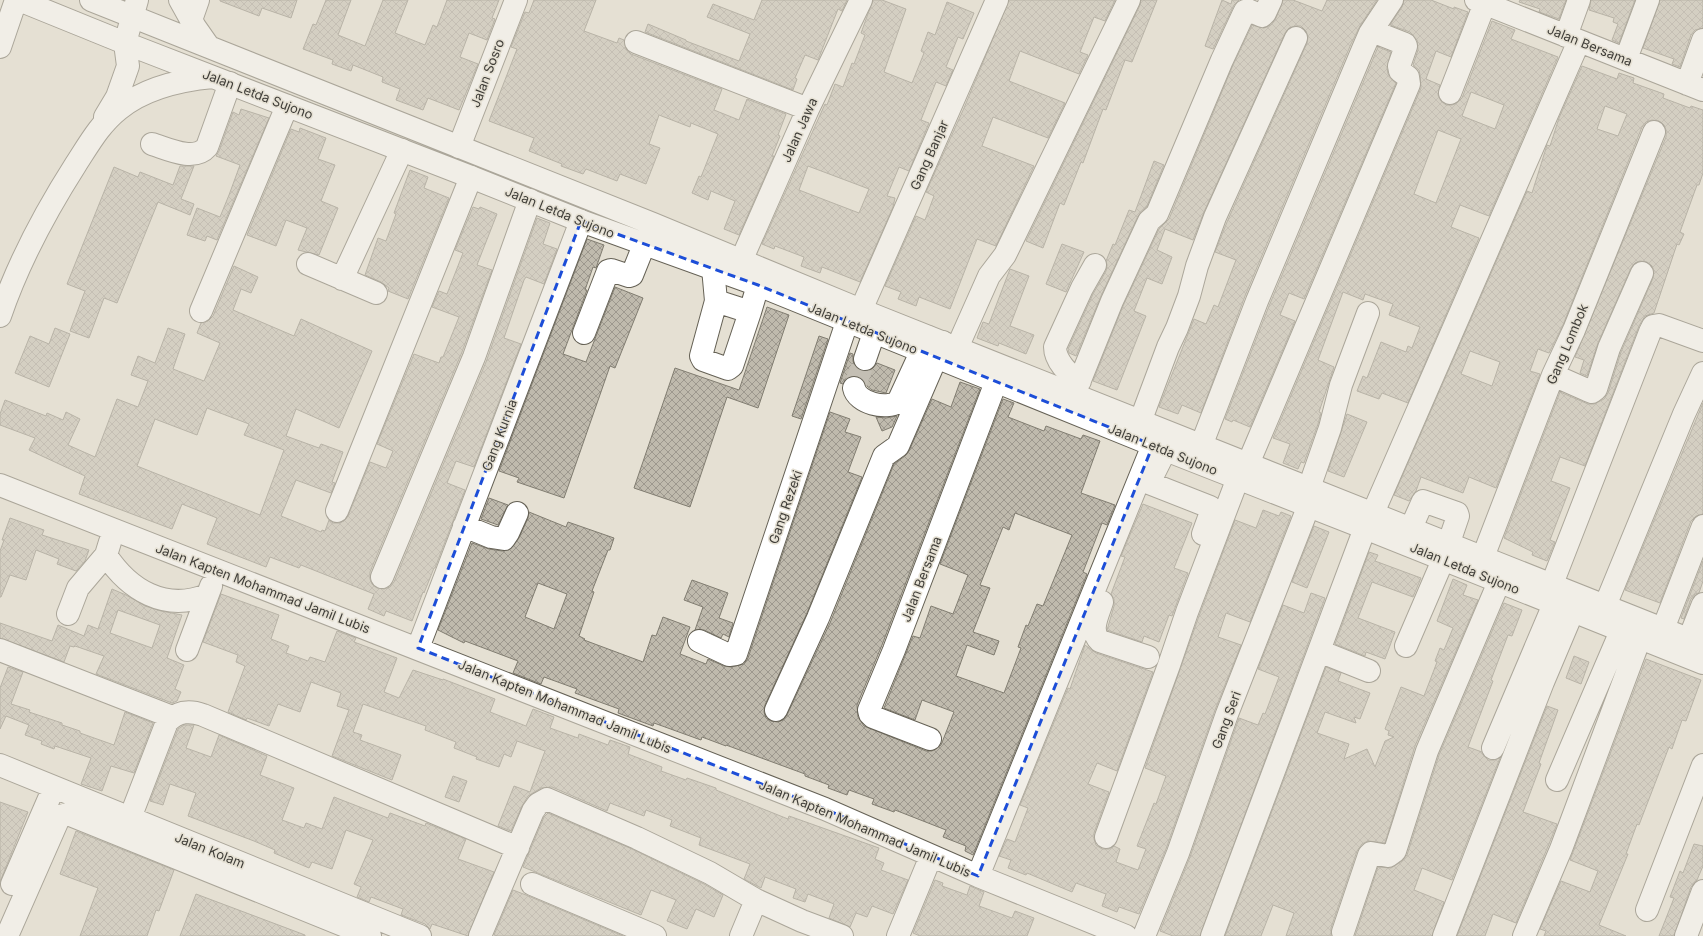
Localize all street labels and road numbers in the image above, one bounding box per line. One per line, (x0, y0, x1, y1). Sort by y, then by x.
street label: Jalan Bersama (1545, 21, 1635, 69)
street label: Jalan Sosro (467, 36, 507, 109)
street label: Jalan Letda Sujono (201, 66, 316, 122)
street label: Jalan Jawa (778, 95, 820, 165)
street label: Gang Banjar (906, 117, 952, 193)
street label: Jalan Letda Sujono (503, 183, 617, 241)
street label: Jalan Letda Sujono (806, 299, 920, 357)
street label: Gang Lombok (1543, 301, 1591, 387)
street label: Gang Kurnia (478, 397, 520, 473)
street label: Jalan Letda Sujono (1106, 420, 1220, 478)
street label: Gang Rezeki (765, 468, 805, 546)
street label: Jalan Bersama (897, 534, 945, 624)
street label: Jalan Letda Sujono (1408, 539, 1522, 597)
street label: Jalan Kapten Mohammad Jamil Lubis (153, 540, 373, 637)
street label: Jalan Kapten Mohammad Jamil Lubis (456, 656, 674, 756)
street label: Gang Seri (1208, 689, 1244, 751)
street label: Jalan Kapten Mohammad Jamil Lubis (757, 776, 974, 880)
street label: Jalan Kolam (173, 829, 247, 871)

